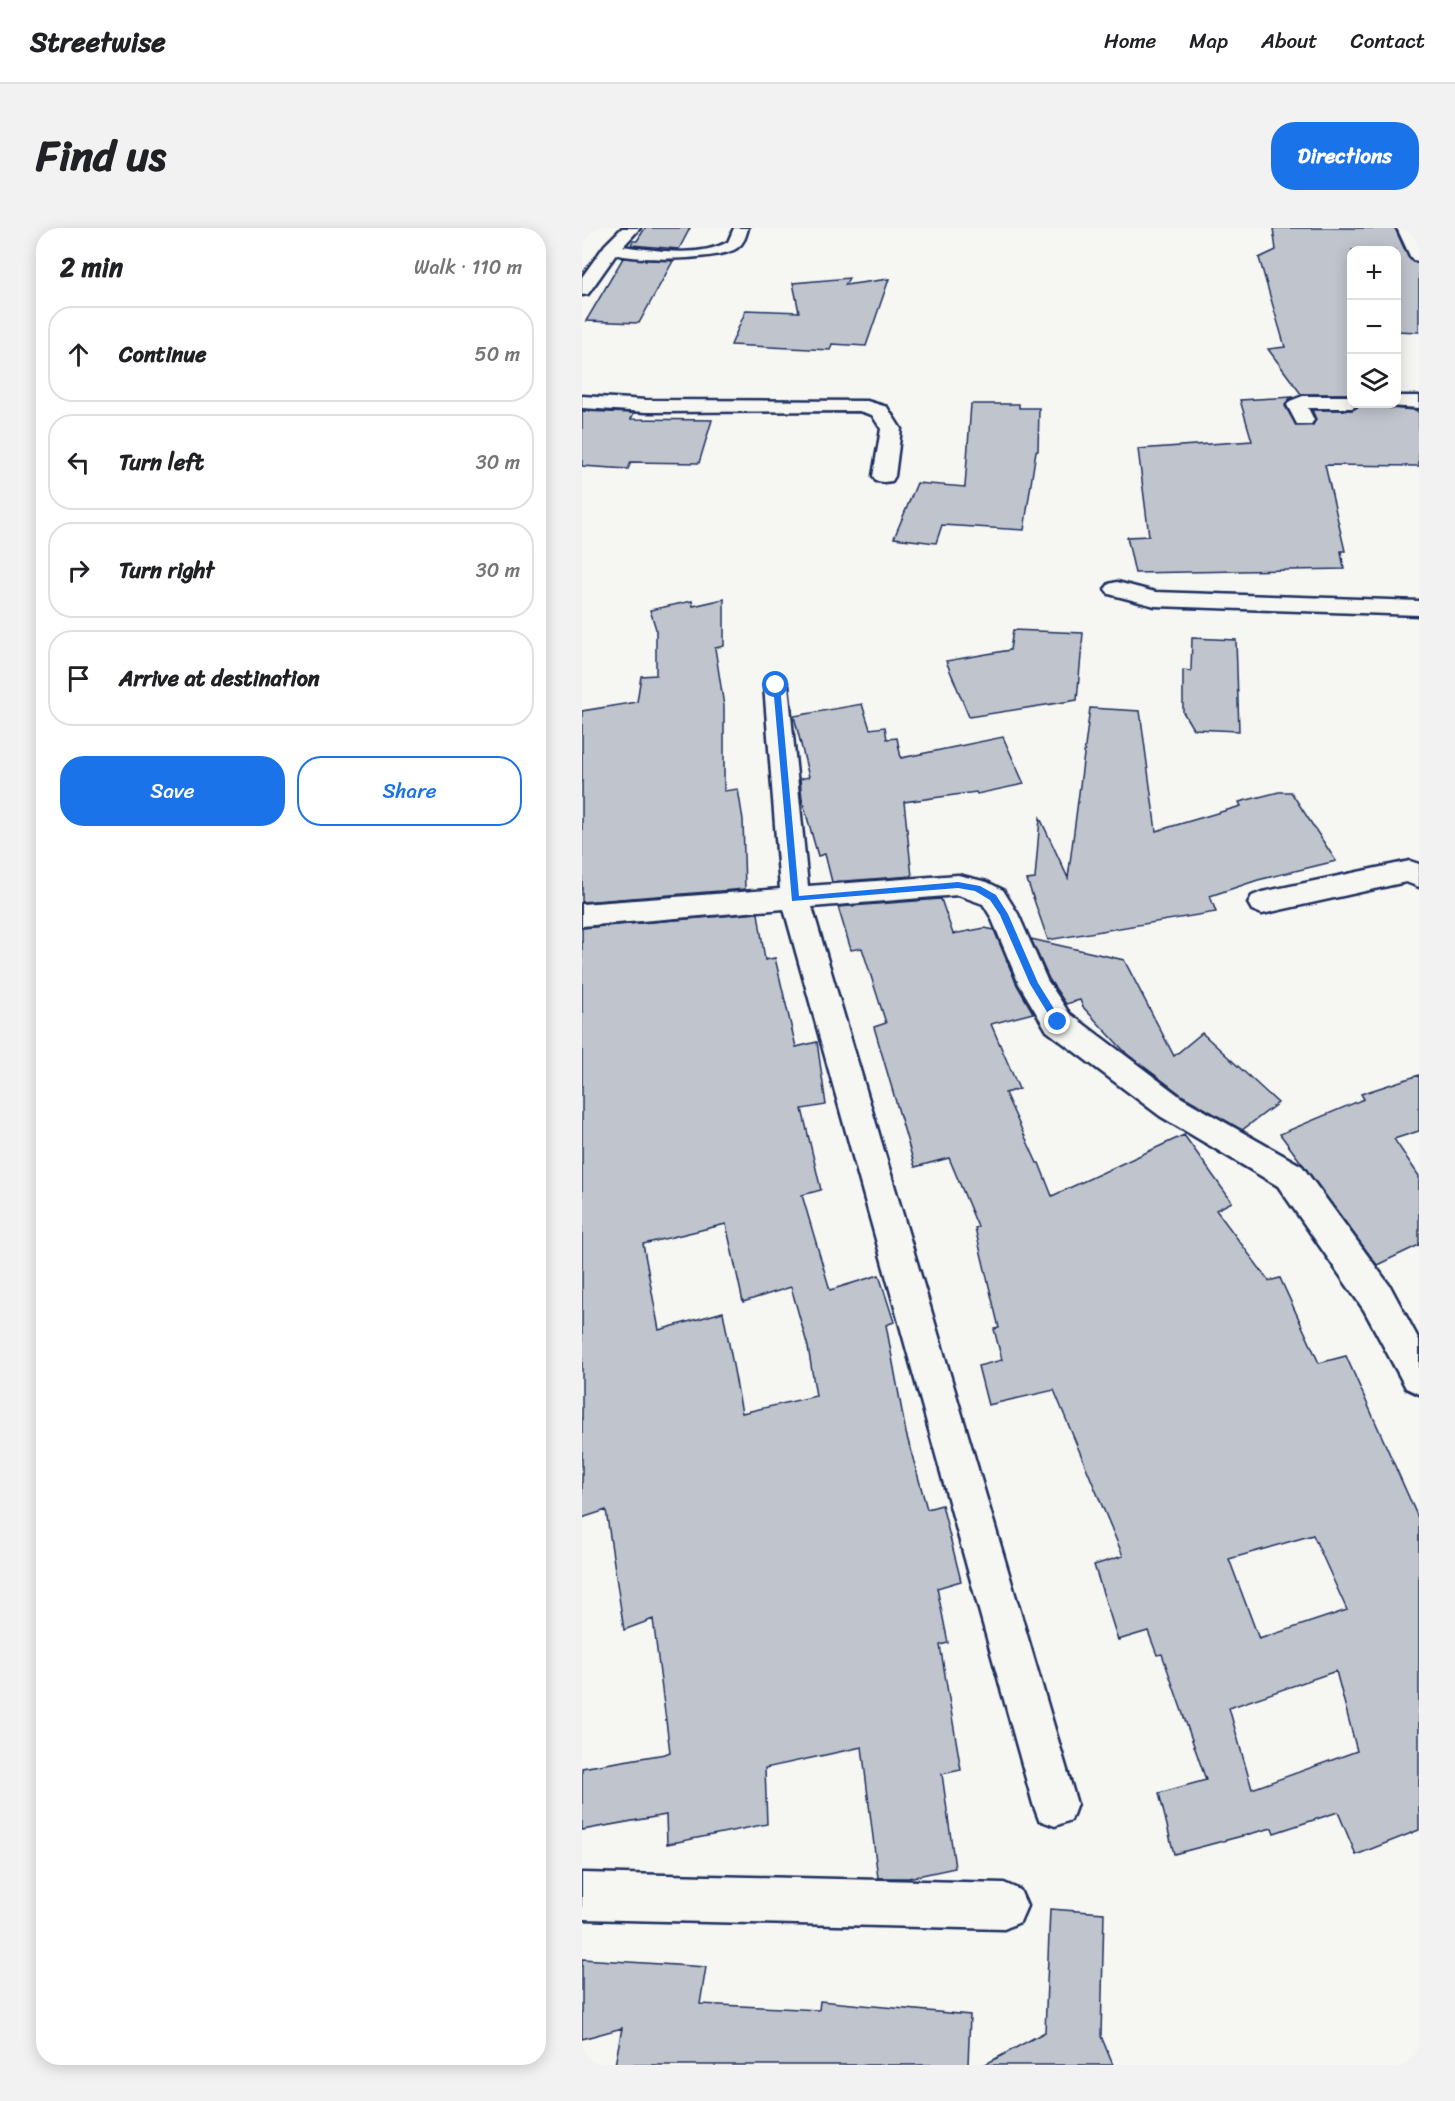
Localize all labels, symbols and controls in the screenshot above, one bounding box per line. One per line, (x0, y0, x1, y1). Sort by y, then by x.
text: Streetwise (30, 17, 166, 66)
text: Home (1104, 22, 1156, 60)
text: Map (1189, 22, 1228, 60)
text: About (1261, 22, 1318, 60)
text: Contact (1351, 22, 1425, 60)
text: Find us (36, 119, 166, 193)
button: Directions (1271, 122, 1419, 190)
text: 2 min (60, 244, 123, 290)
map controls (1347, 246, 1401, 408)
button: + (1347, 246, 1401, 300)
text: Walk · 110 m (414, 250, 522, 285)
button: − (1347, 300, 1401, 354)
text: Continue (119, 335, 207, 374)
text: 50 m (475, 337, 520, 372)
icon: ahead (62, 338, 95, 371)
button: layers (1347, 354, 1401, 408)
text: Turn left (119, 443, 204, 482)
text: 30 m (476, 445, 520, 480)
icon: left (62, 446, 95, 479)
text: Turn right (119, 551, 214, 590)
text: 30 m (476, 553, 520, 588)
icon: right (62, 554, 95, 587)
text: Arrive at destination (119, 659, 320, 698)
icon: arrive (62, 662, 95, 695)
route start (762, 671, 788, 697)
button: Save (60, 756, 285, 826)
button: Share (297, 756, 522, 826)
route end (1044, 1008, 1070, 1034)

